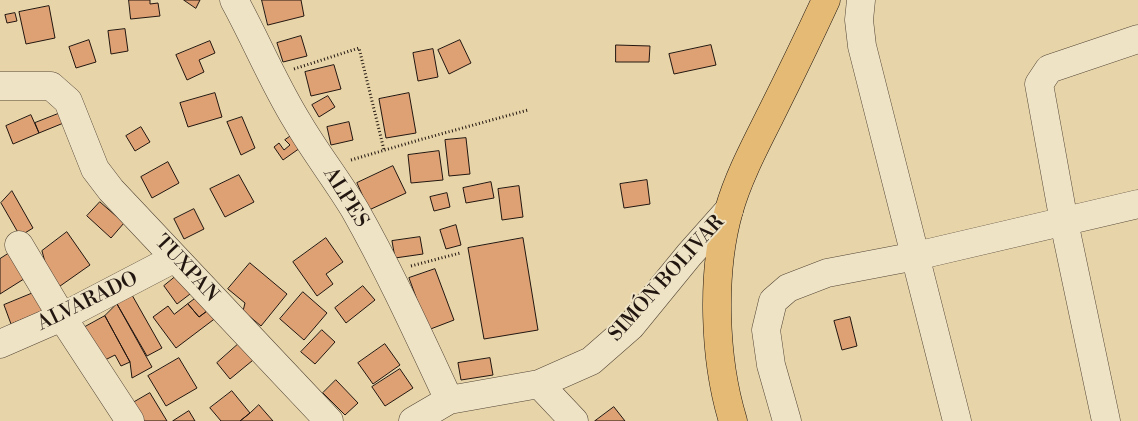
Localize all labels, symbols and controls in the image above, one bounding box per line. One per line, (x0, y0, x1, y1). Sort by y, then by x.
street label: ALPES (317, 164, 373, 232)
street label: SIMÓN BOLIVAR (604, 211, 730, 347)
street label: TUXPAN (149, 231, 223, 307)
street label: ALVARADO (34, 267, 142, 337)

